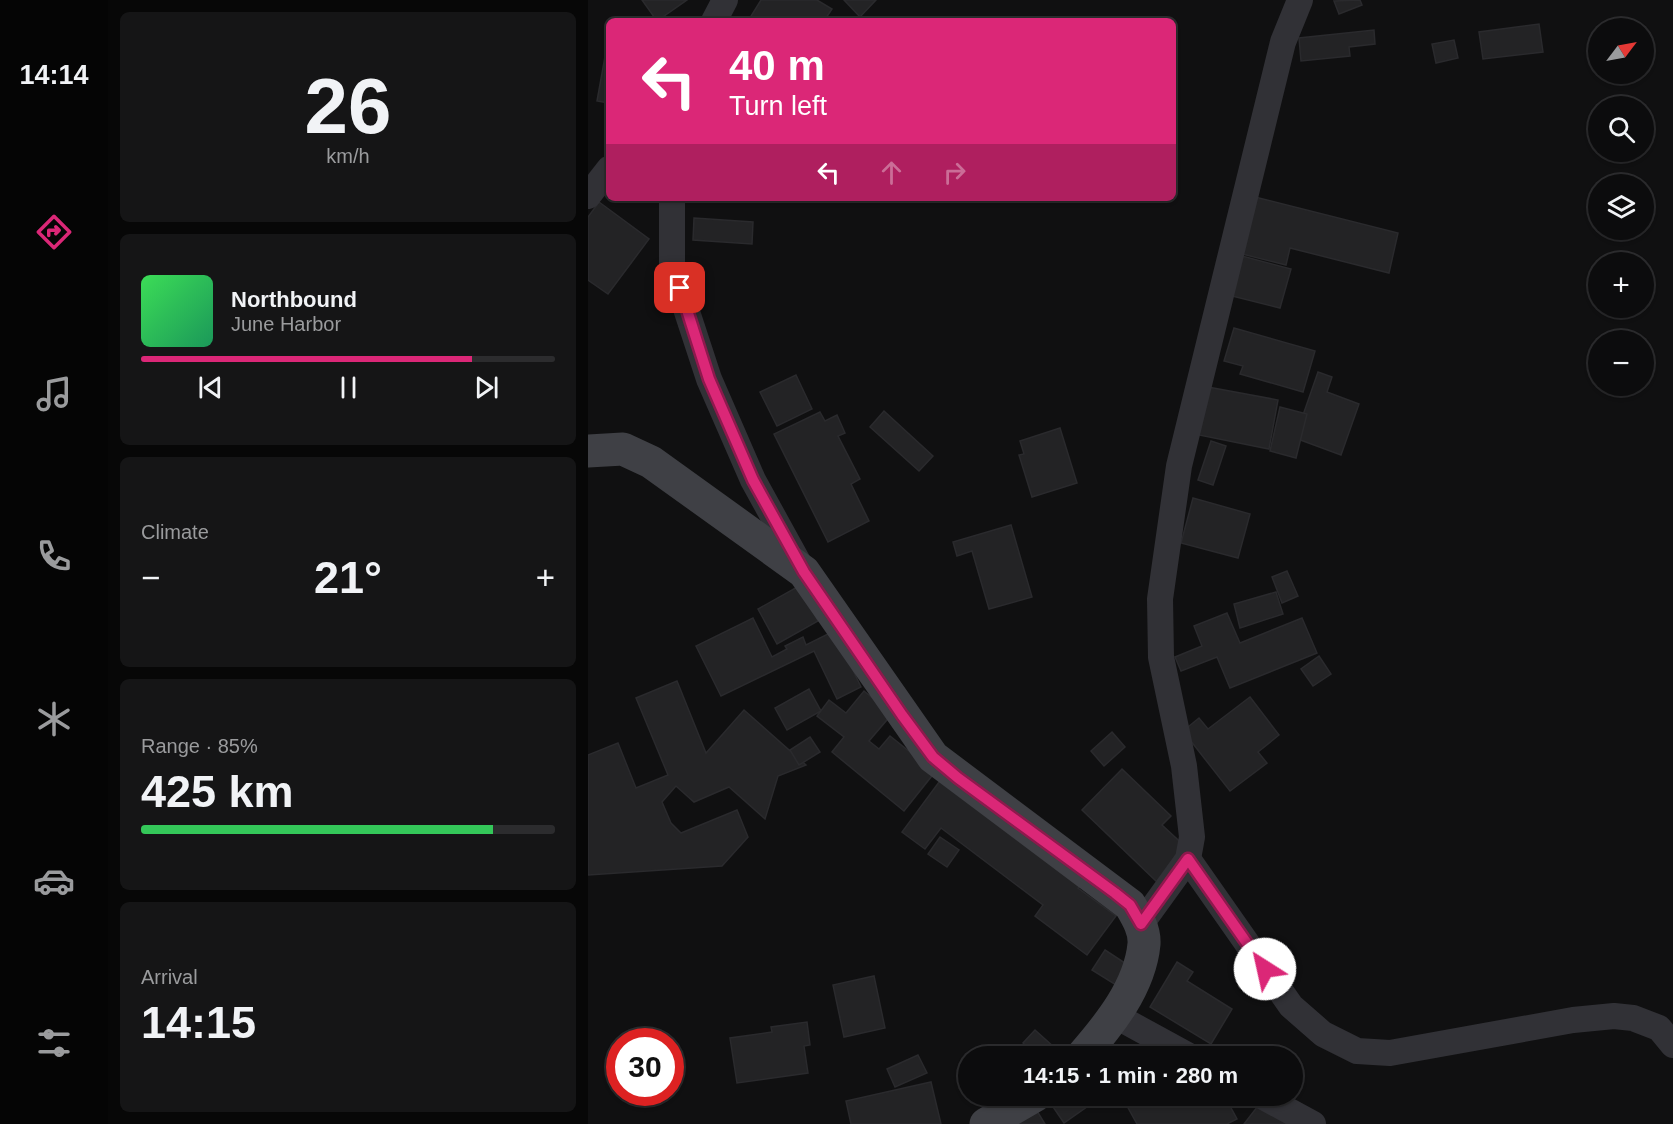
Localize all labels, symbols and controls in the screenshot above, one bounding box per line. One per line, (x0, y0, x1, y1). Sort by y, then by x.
north arrow (1588, 18, 1654, 84)
map controls (1588, 18, 1654, 396)
icon: left (630, 42, 708, 120)
text: 40 m (729, 42, 825, 89)
text: 14:14 (19, 60, 89, 90)
text: 26 (305, 62, 391, 150)
text: Turn left (729, 91, 827, 121)
button: search (1588, 96, 1654, 162)
text: km/h (326, 145, 370, 167)
icon: left (812, 156, 845, 189)
icon: ahead (875, 156, 908, 189)
icon: right (938, 156, 971, 189)
button: layers (1588, 174, 1654, 240)
icon: directions (33, 211, 75, 253)
button: + (1588, 252, 1654, 318)
pin (654, 262, 705, 313)
icon: arrive (663, 271, 696, 304)
text: Northbound (231, 287, 357, 312)
text: June Harbor (231, 313, 341, 335)
button: − (1588, 330, 1654, 396)
icon: previous (194, 371, 227, 404)
icon: pause (332, 371, 365, 404)
icon: next (470, 371, 503, 404)
icon: music (33, 373, 75, 415)
text: Climate (141, 521, 209, 543)
icon: phone (33, 535, 75, 577)
text: 21° (314, 552, 382, 603)
text: − (141, 559, 160, 596)
text: + (536, 559, 555, 596)
icon: climate (33, 698, 75, 740)
text: Range · 85% (141, 735, 258, 757)
text: 425 km (141, 766, 294, 817)
icon: car (33, 860, 75, 902)
position arrow (1233, 937, 1297, 1001)
text: Arrival (141, 966, 198, 988)
text: 14:15 (141, 997, 256, 1048)
icon: filters (33, 1022, 75, 1064)
speed limit sign: 30 (606, 1028, 684, 1106)
text: 14:15 · 1 min · 280 m (1023, 1063, 1238, 1088)

